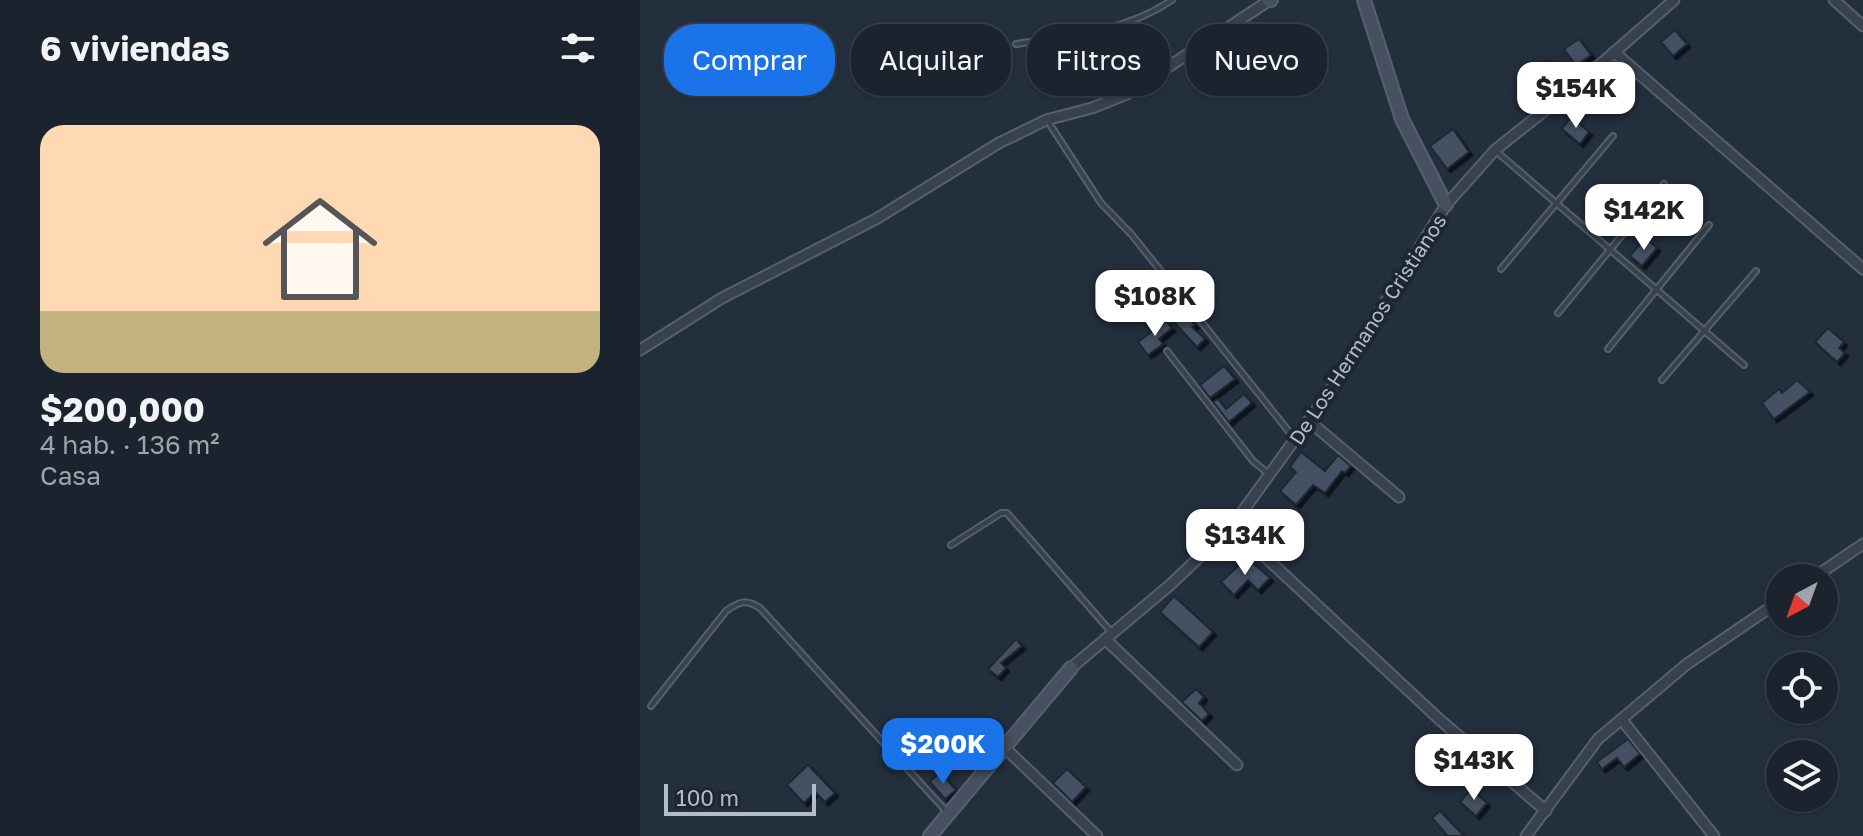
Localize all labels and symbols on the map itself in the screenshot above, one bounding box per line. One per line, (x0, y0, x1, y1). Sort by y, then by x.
pin: $154K (1520, 62, 1632, 130)
pin: $142K (1588, 184, 1700, 252)
street label: De Los Hermanos Cristianos (1283, 209, 1451, 449)
pin: $108K (1099, 270, 1211, 338)
pin: $134K (1189, 509, 1301, 577)
north arrow (1766, 564, 1838, 636)
pin: $200K (887, 718, 999, 786)
pin: $143K (1418, 734, 1530, 802)
scale bar (664, 780, 816, 816)

